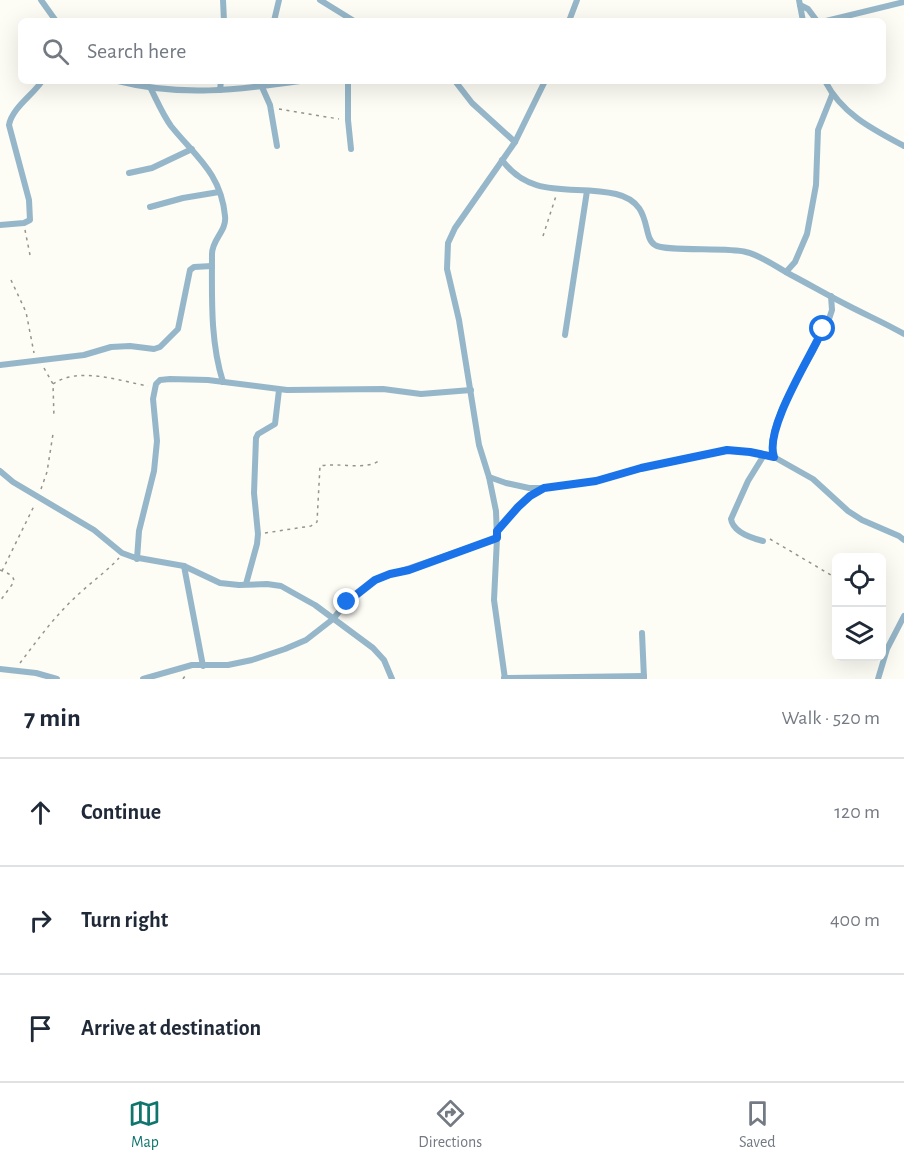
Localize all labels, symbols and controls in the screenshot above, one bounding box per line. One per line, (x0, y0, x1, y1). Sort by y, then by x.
search box (18, 18, 886, 84)
icon: search (39, 35, 72, 68)
text: Search here (87, 40, 186, 62)
route start (809, 315, 835, 341)
map controls (832, 553, 886, 661)
button: locate (832, 553, 886, 607)
route end (333, 588, 359, 614)
button: layers (832, 607, 886, 661)
text: 7 min (24, 705, 81, 731)
text: Walk · 520 m (781, 708, 880, 728)
icon: ahead (24, 796, 57, 829)
text: Continue (81, 801, 161, 823)
text: 120 m (834, 802, 880, 822)
icon: right (24, 904, 57, 937)
text: Turn right (81, 909, 168, 931)
text: 400 m (830, 910, 880, 930)
icon: arrive (24, 1012, 57, 1045)
text: Arrive at destination (81, 1017, 261, 1039)
tab: Map (128, 1097, 161, 1152)
tab: Directions (418, 1097, 482, 1152)
tab: Saved (739, 1097, 776, 1152)

